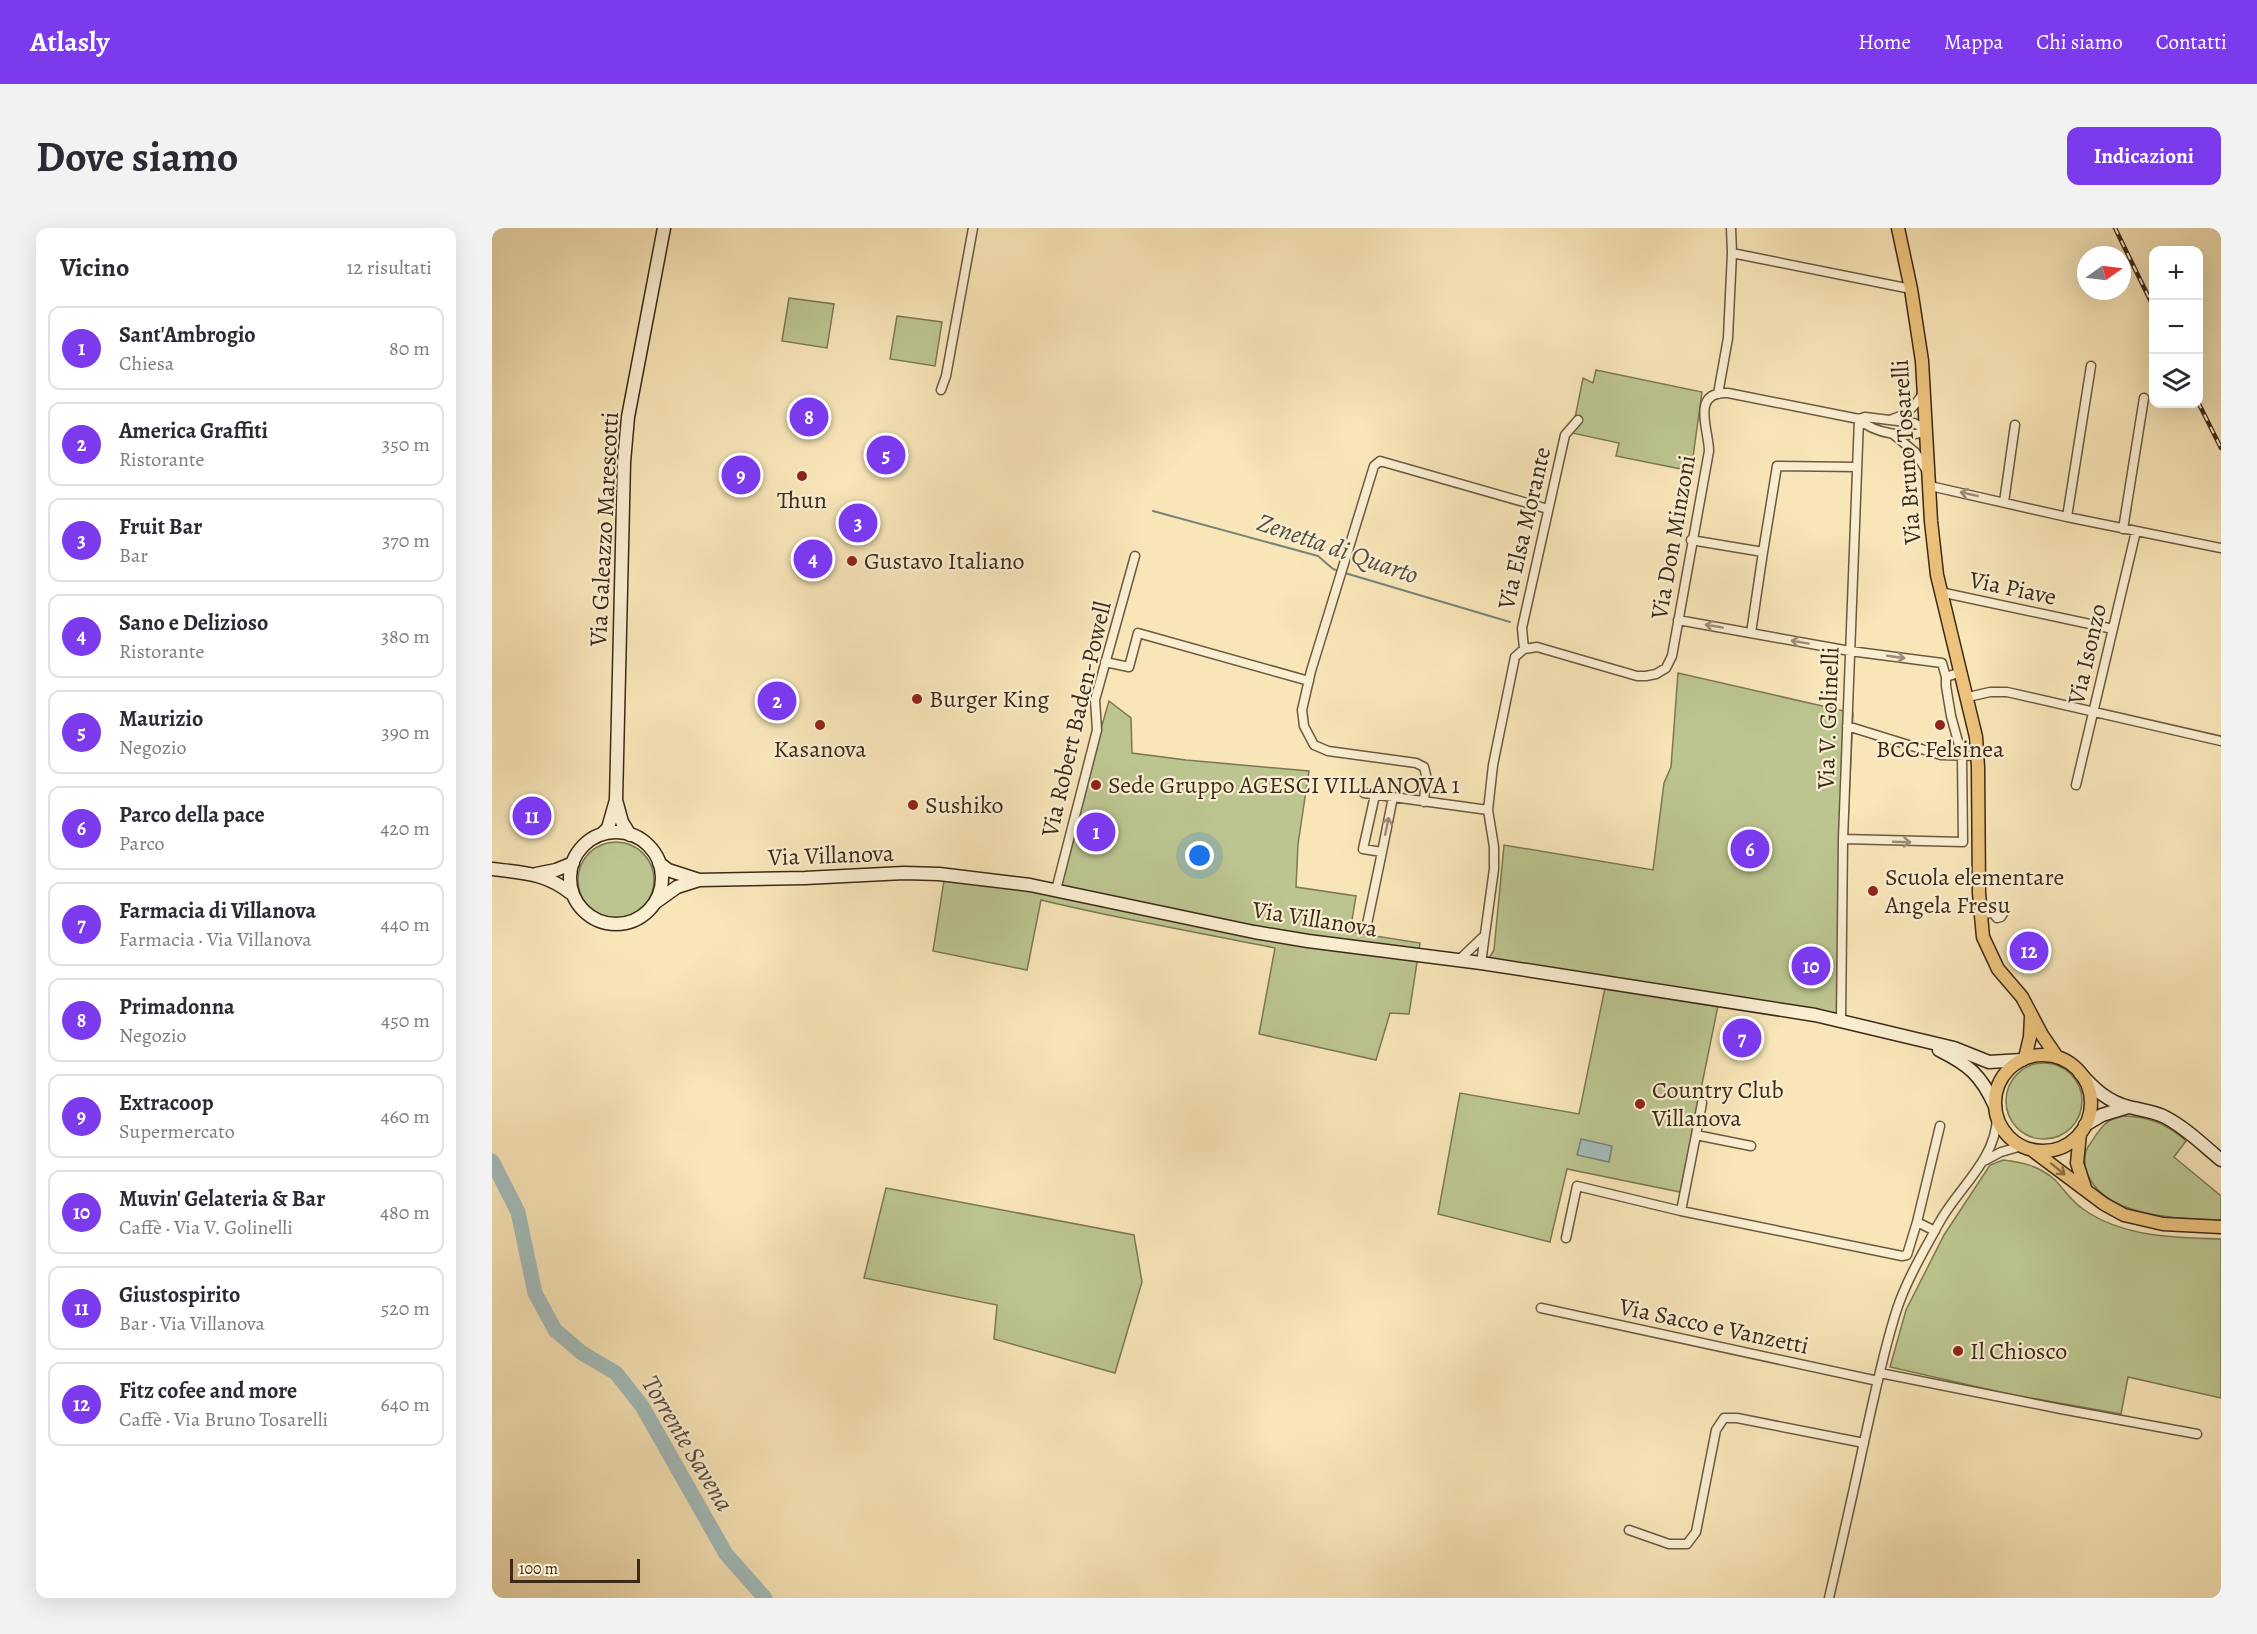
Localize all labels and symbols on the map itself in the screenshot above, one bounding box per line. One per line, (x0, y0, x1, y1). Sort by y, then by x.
north arrow (2077, 246, 2131, 300)
street label: Via Bruno Tosarelli (1884, 359, 1928, 546)
pin: 8 (790, 394, 828, 440)
street label: Via Galeazzo Marescotti (582, 411, 626, 648)
pin: 5 (866, 432, 906, 478)
street label: Via Elsa Morante (1490, 444, 1558, 613)
pin: 9 (722, 452, 760, 498)
street label: Via Don Minzoni (1643, 452, 1703, 623)
marker: Thun (795, 469, 809, 483)
place label: Thun (777, 484, 827, 516)
one-way arrow (1959, 488, 1978, 500)
pin: 3 (838, 500, 878, 546)
water label: Zenetta di Quarto (1253, 505, 1423, 592)
pin: 4 (794, 536, 832, 582)
place label: Gustavo Italiano (864, 545, 1025, 577)
marker: Gustavo Italiano (845, 554, 859, 568)
street label: Via Piave (1966, 563, 2059, 613)
street label: Via Robert Baden-Powell (1033, 598, 1119, 841)
street label: Via Isonzo (2060, 601, 2114, 708)
one-way arrow (1705, 620, 1725, 631)
one-way arrow (1791, 636, 1811, 647)
street label: Via V. Golinelli (1809, 646, 1846, 791)
one-way arrow (1886, 651, 1905, 662)
pin: 2 (758, 678, 796, 724)
place label: Burger King (929, 683, 1049, 715)
marker: Burger King (910, 692, 924, 706)
marker: Kasanova (813, 718, 827, 732)
marker: BCC Felsinea (1933, 718, 1947, 732)
place label: Kasanova (773, 733, 867, 765)
place label: BCC Felsinea (1876, 733, 2005, 765)
place label: Sede Gruppo AGESCI VILLANOVA 1 (1108, 769, 1460, 801)
marker: Sede Gruppo AGESCI VILLANOVA 1 (1089, 778, 1103, 792)
place label: Sushiko (925, 789, 1003, 821)
pin: 11 (512, 794, 552, 838)
marker: Sushiko (906, 798, 920, 812)
pin: 1 (1076, 810, 1116, 854)
one-way arrow (1382, 817, 1393, 836)
pin: 6 (1730, 826, 1770, 872)
one-way arrow (1891, 836, 1911, 847)
street label: Via Villanova (767, 837, 895, 873)
your location (1185, 841, 1214, 870)
place label: Scuola elementare Angela Fresu (1884, 861, 2064, 921)
marker: Scuola elementare Angela Fresu (1866, 884, 1880, 898)
street label: Via Villanova (1249, 893, 1380, 945)
pin: 12 (2010, 928, 2048, 974)
pin: 10 (1792, 944, 1830, 988)
pin: 7 (1722, 1016, 1762, 1060)
place label: Country Club Villanova (1651, 1074, 1784, 1134)
marker: Country Club Villanova (1633, 1097, 1647, 1111)
one-way arrow (2050, 1162, 2065, 1176)
street label: Via Sacco e Vanzetti (1615, 1290, 1812, 1362)
place label: Il Chiosco (1970, 1335, 2067, 1367)
marker: Il Chiosco (1951, 1344, 1965, 1358)
water label: Torrente Savena (633, 1369, 742, 1518)
scale bar (510, 1556, 640, 1584)

